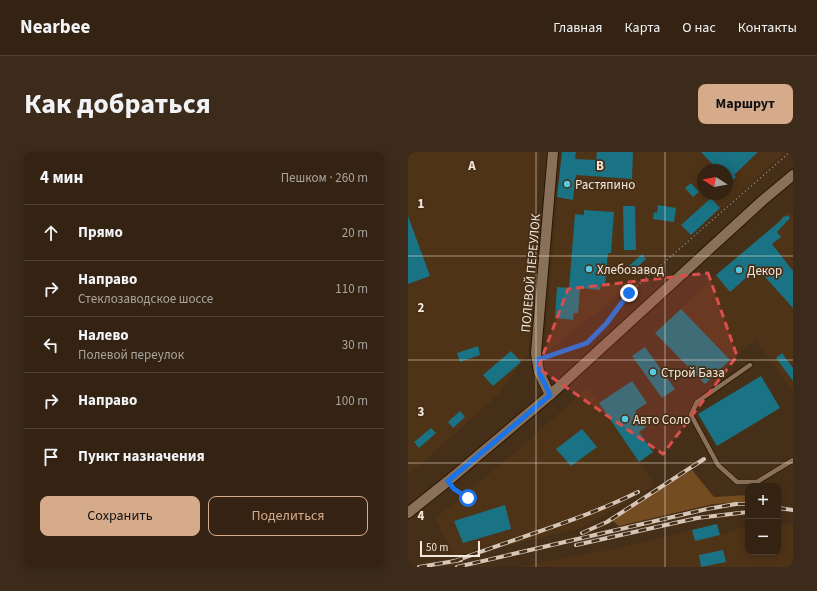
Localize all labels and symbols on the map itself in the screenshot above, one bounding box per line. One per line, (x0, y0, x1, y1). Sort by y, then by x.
text: A (467, 157, 476, 175)
text: B (596, 157, 604, 175)
north arrow (697, 164, 733, 200)
place label: Растяпино (575, 176, 635, 194)
marker: Растяпино (562, 179, 572, 189)
text: 1 (418, 195, 425, 213)
street label: ПОЛЕВОЙ ПЕРЕУЛОК (517, 213, 545, 333)
place label: Хлебозавод (597, 261, 664, 279)
place label: Декор (747, 262, 782, 280)
marker: Хлебозавод (584, 264, 594, 274)
marker: Декор (734, 265, 744, 275)
route end (620, 284, 638, 302)
text: 2 (418, 299, 425, 317)
place label: Строй База (661, 364, 725, 382)
marker: Строй База (648, 367, 658, 377)
text: 3 (418, 403, 425, 421)
place label: Авто Соло (633, 411, 690, 429)
marker: Авто Соло (620, 414, 630, 424)
route start (459, 489, 477, 507)
text: 4 (418, 507, 425, 525)
scale bar (420, 539, 480, 558)

